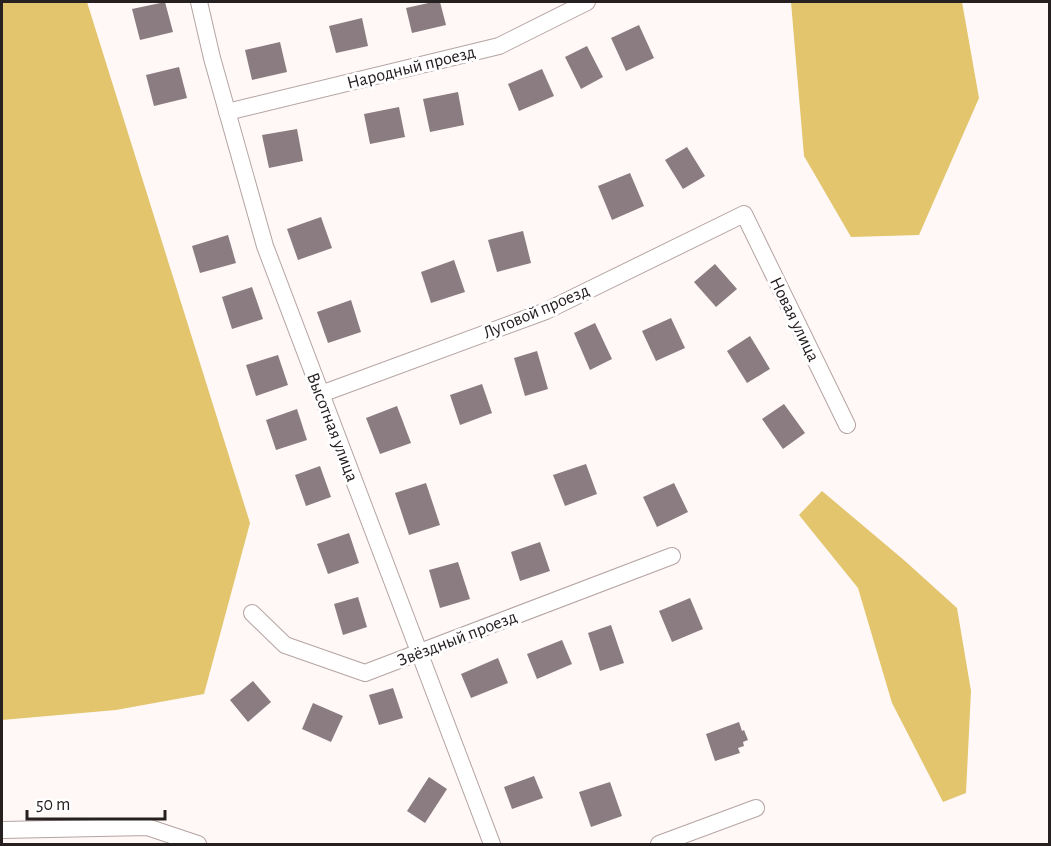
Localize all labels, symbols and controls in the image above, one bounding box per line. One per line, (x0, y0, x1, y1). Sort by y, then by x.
street label: Народный проезд (345, 43, 477, 93)
street label: Новая улица (766, 274, 822, 365)
street label: Луговой проезд (481, 281, 592, 342)
street label: Высотная улица (303, 370, 361, 484)
street label: Звёздный проезд (395, 608, 520, 670)
scale bar (27, 783, 165, 821)
text: 50 m (36, 796, 70, 814)

